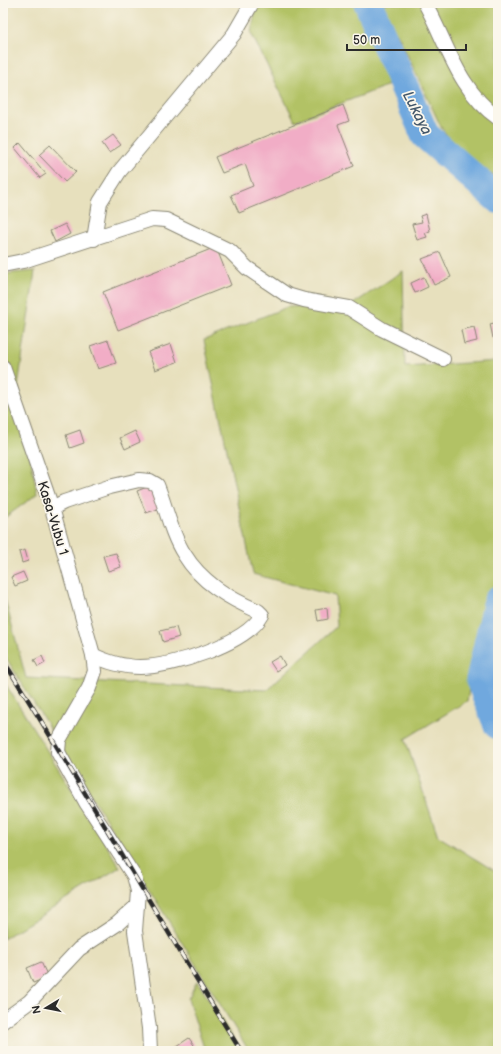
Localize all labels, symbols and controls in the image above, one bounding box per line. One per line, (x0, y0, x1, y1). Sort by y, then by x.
scale bar (347, 26, 466, 52)
text: 50 m (353, 33, 380, 48)
water label: Lukaya (398, 88, 436, 138)
street label: Kasa-Vubu 1 (34, 479, 72, 557)
north arrow (26, 988, 66, 1028)
text: N (30, 1004, 44, 1015)

